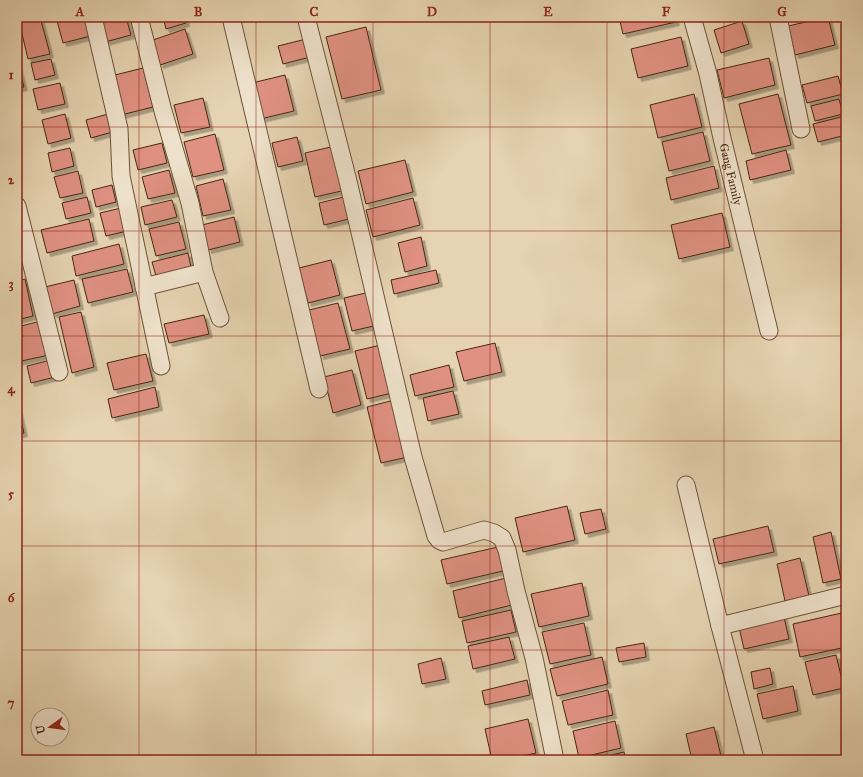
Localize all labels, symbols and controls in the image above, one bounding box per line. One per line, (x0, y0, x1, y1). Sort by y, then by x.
text: A (75, 4, 85, 20)
text: B (194, 4, 203, 20)
text: C (310, 4, 319, 20)
text: D (427, 4, 437, 20)
text: E (543, 4, 553, 20)
text: F (662, 4, 671, 20)
text: G (777, 4, 787, 20)
text: 1 (8, 67, 14, 83)
street label: Gang Family (717, 142, 745, 207)
text: 2 (8, 172, 15, 188)
text: 3 (8, 276, 14, 292)
text: 4 (7, 381, 15, 397)
text: 5 (8, 486, 15, 502)
text: 6 (8, 590, 16, 606)
text: 7 (8, 695, 15, 711)
north arrow (30, 707, 70, 747)
text: U (33, 723, 48, 735)

